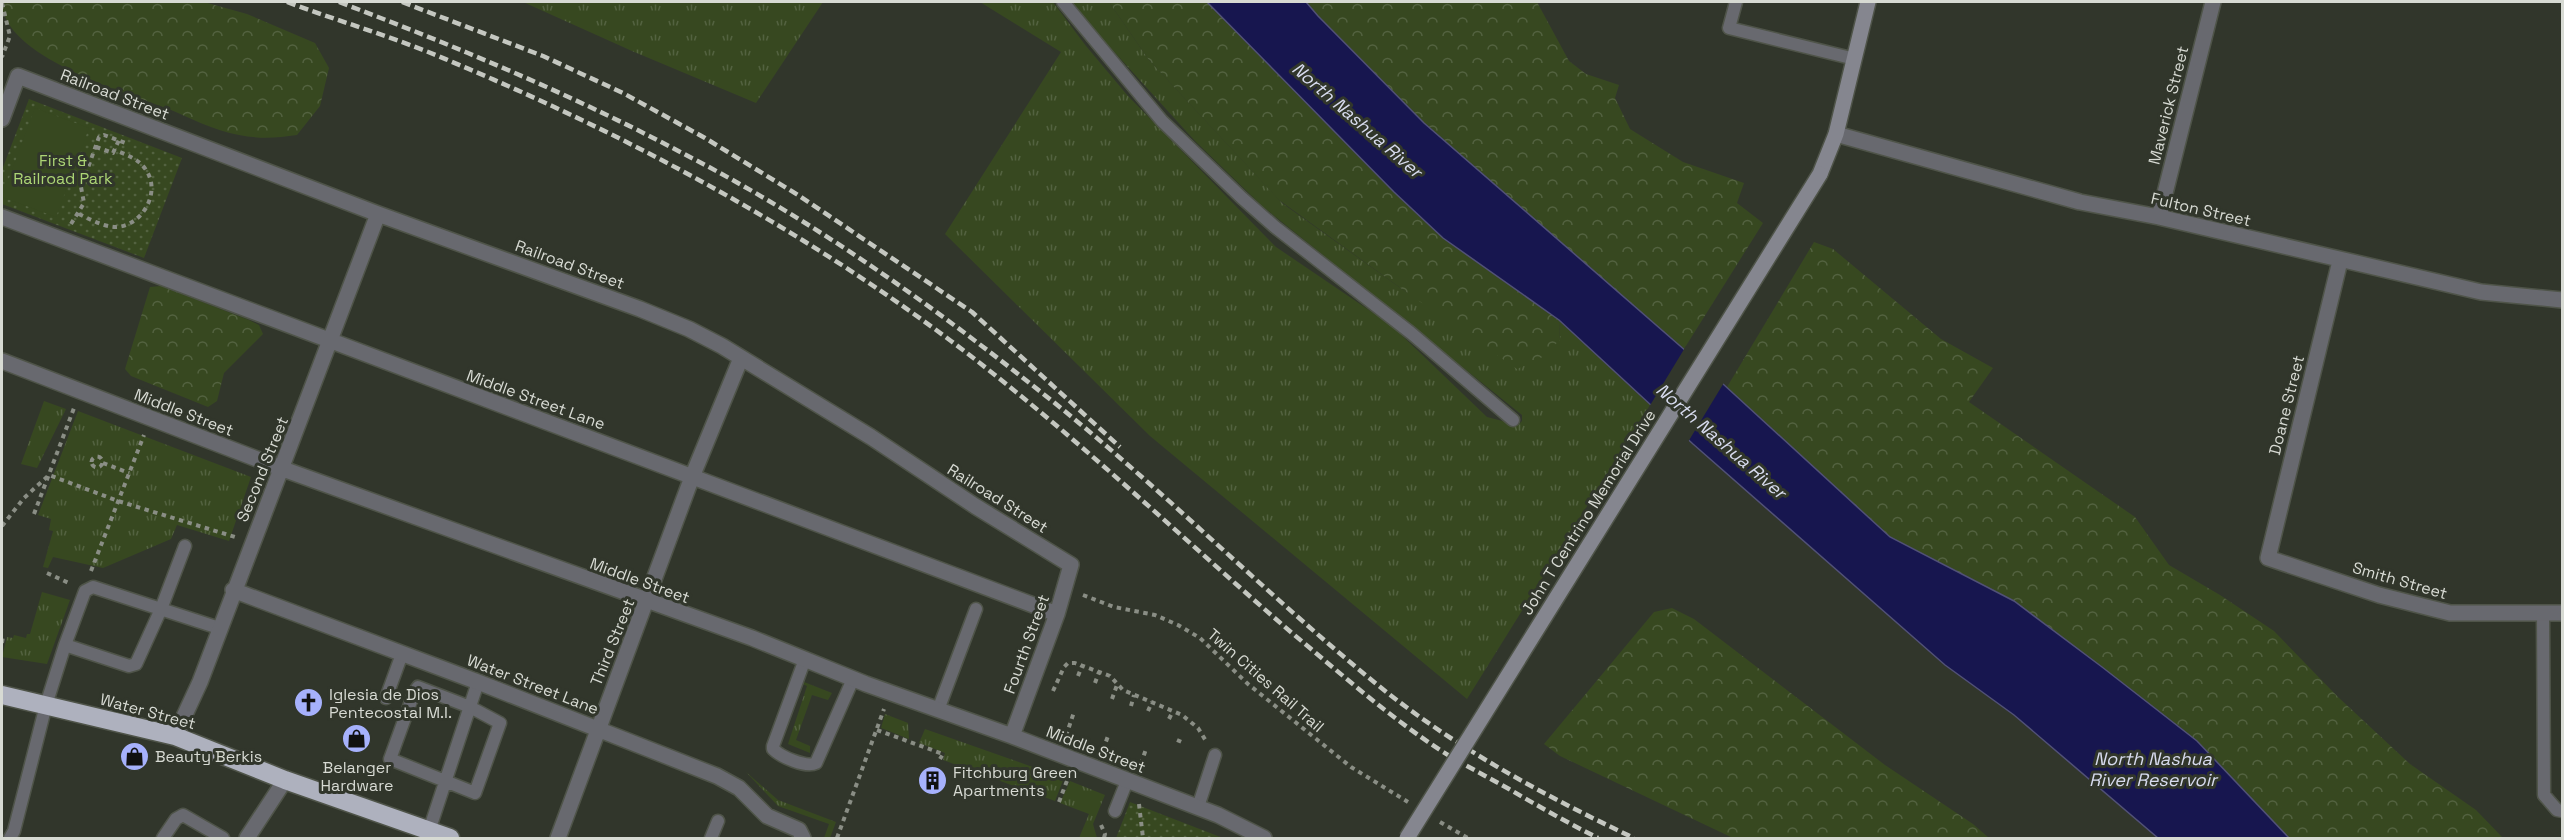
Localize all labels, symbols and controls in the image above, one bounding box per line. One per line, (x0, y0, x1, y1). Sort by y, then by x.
street label: Maverick Street (2144, 44, 2193, 167)
water label: North Nashua River (1288, 57, 1429, 184)
street label: Railroad Street (57, 64, 172, 125)
park label: First & Railroad Park (13, 150, 113, 189)
street label: Fulton Street (2149, 188, 2253, 231)
street label: Railroad Street (512, 235, 627, 294)
street label: Doane Street (2264, 353, 2309, 457)
street label: Middle Street Lane (464, 365, 608, 434)
water label: North Nashua River (1652, 378, 1793, 505)
street label: Middle Street (131, 384, 236, 441)
street label: John T Centrino Memorial Drive (1516, 406, 1660, 619)
street label: Second Street (232, 413, 293, 525)
street label: Railroad Street (943, 459, 1052, 538)
street label: Middle Street (587, 553, 693, 608)
street label: Smith Street (2350, 557, 2450, 604)
street label: Fourth Street (999, 592, 1054, 697)
street label: Third Street (585, 596, 639, 689)
street label: Twin Cities Rail Trail (1203, 624, 1328, 737)
street label: Water Street Lane (464, 650, 602, 719)
place label: Iglesia de Dios Pentecostal M.I. (329, 684, 452, 723)
church icon: Iglesia de Dios Pentecostal M.I. (292, 687, 324, 719)
street label: Water Street (98, 689, 198, 734)
street label: Middle Street (1043, 721, 1148, 778)
shop icon: Belanger Hardware (341, 723, 373, 755)
shop icon: Beauty Berkis (118, 740, 150, 772)
place label: Beauty Berkis (155, 746, 262, 767)
water label: North Nashua River Reservoir (2089, 747, 2219, 791)
place label: Belanger Hardware (321, 757, 393, 796)
place label: Fitchburg Green Apartments (953, 762, 1077, 801)
building icon: Fitchburg Green Apartments (916, 765, 948, 797)

